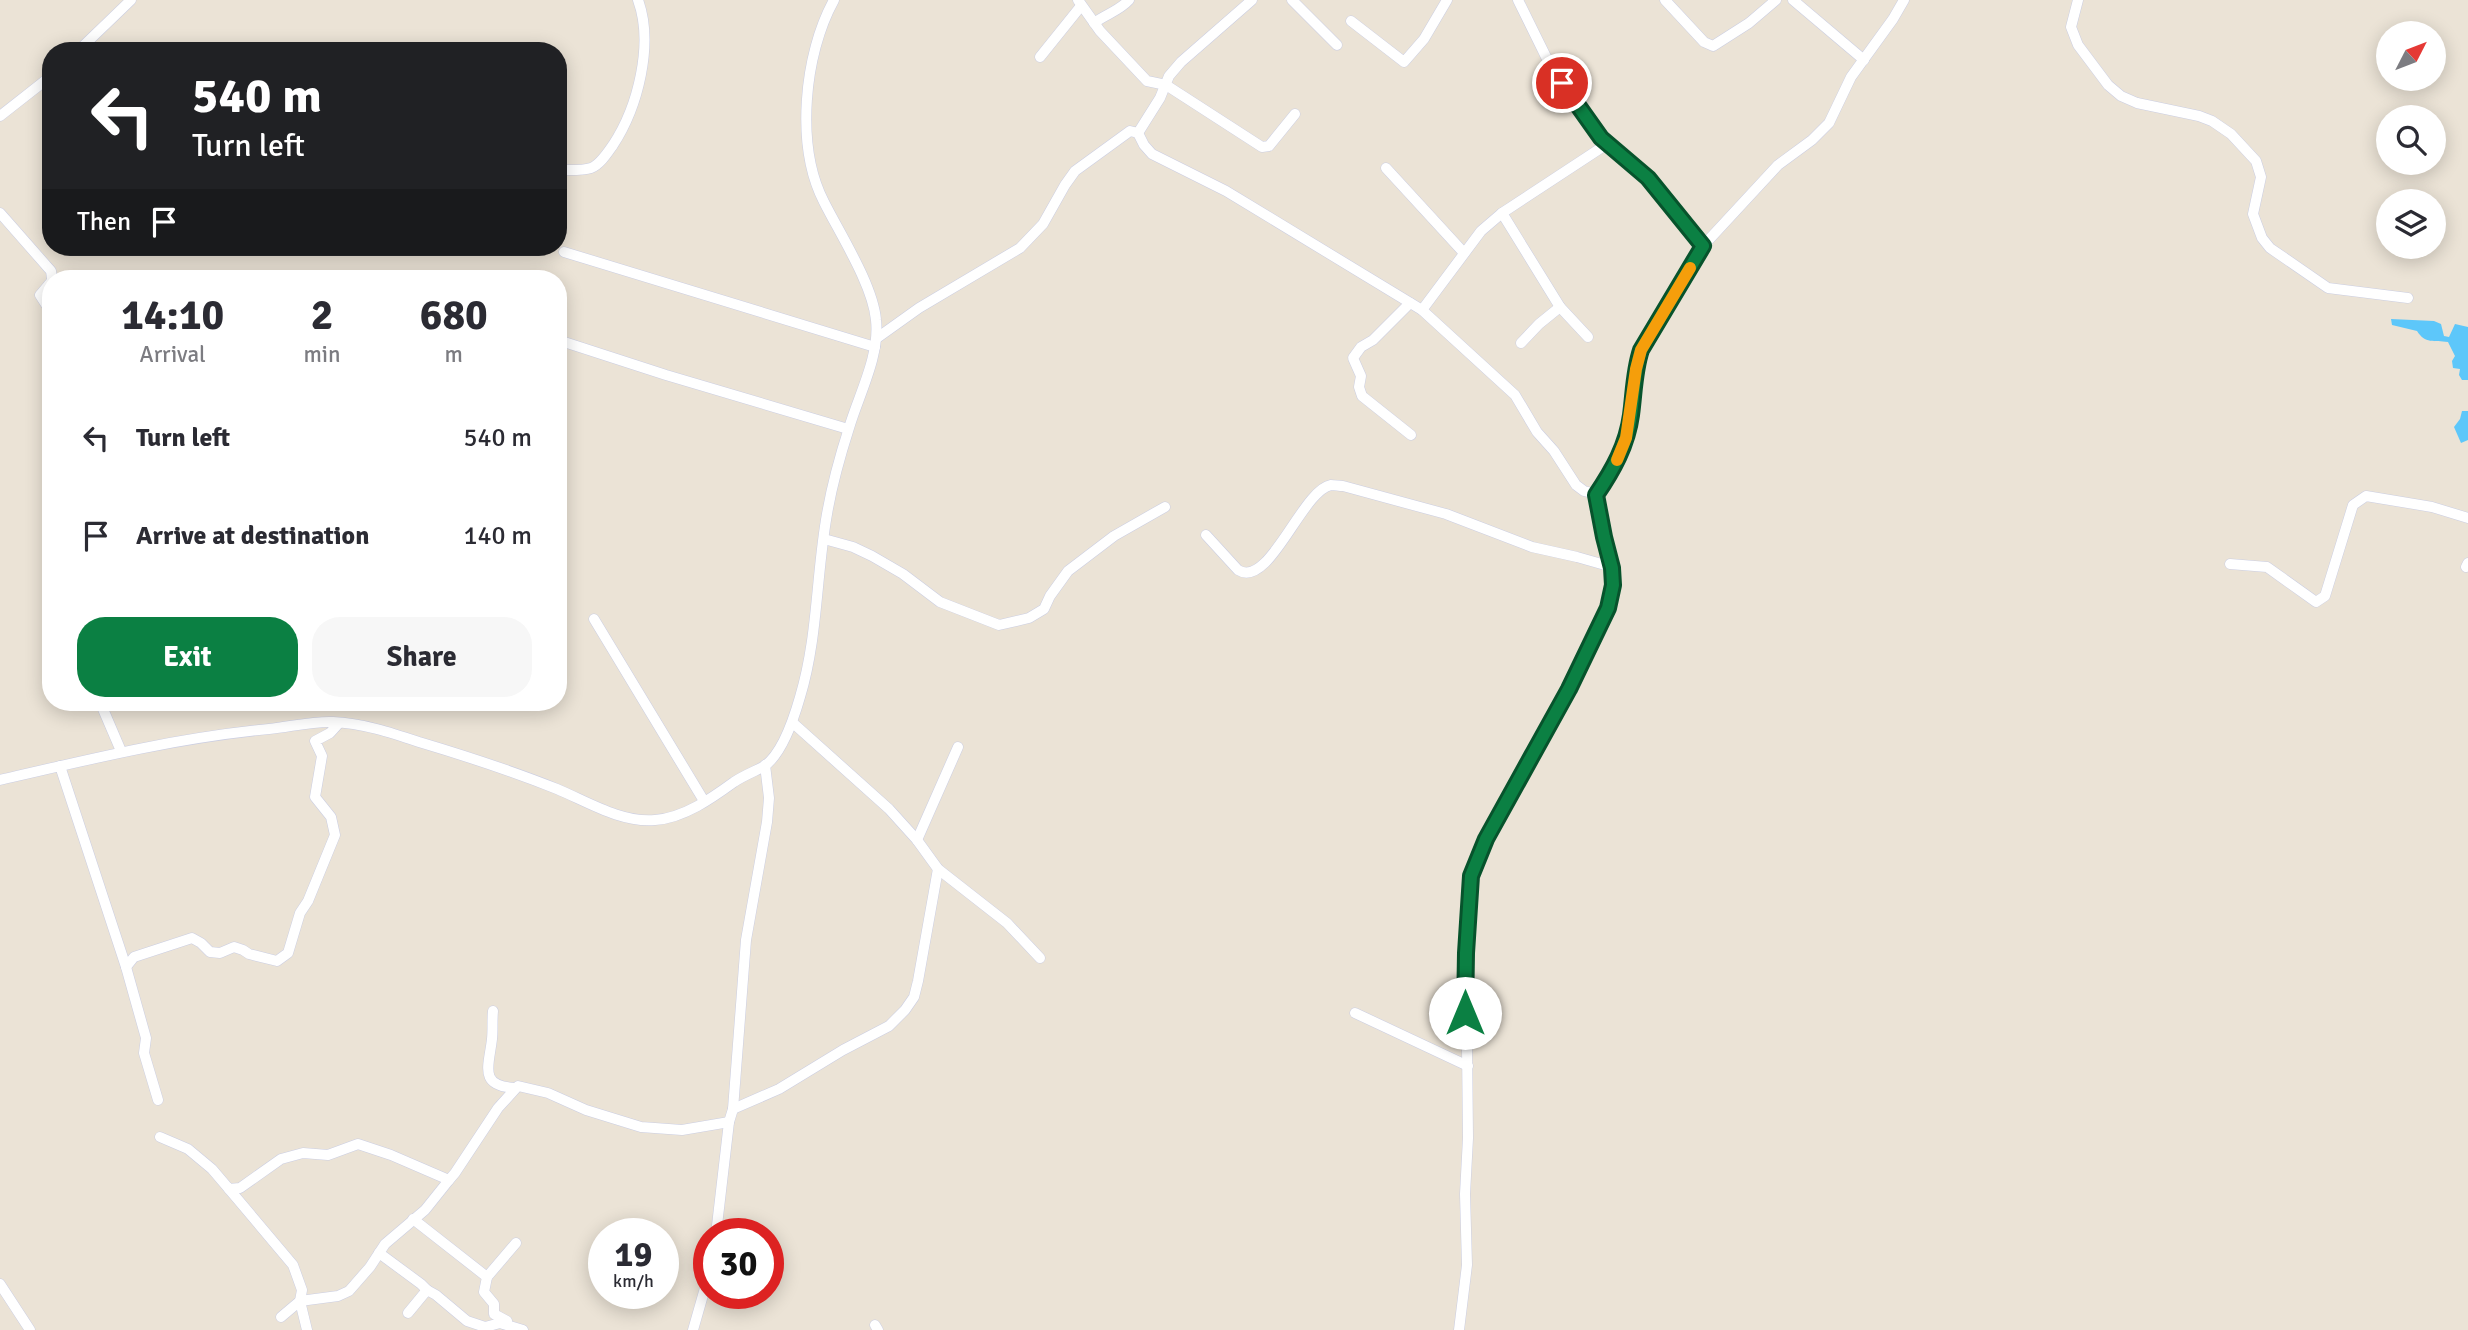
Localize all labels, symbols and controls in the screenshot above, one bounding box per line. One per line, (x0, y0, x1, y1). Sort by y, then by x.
north arrow (2376, 21, 2446, 91)
map controls (2376, 21, 2446, 259)
pin (1532, 53, 1592, 113)
icon: arrive (1543, 64, 1581, 102)
text: 540 m (192, 66, 322, 126)
icon: left (77, 70, 168, 161)
button: search (2376, 105, 2446, 175)
text: Turn left (192, 126, 305, 165)
button: layers (2376, 189, 2446, 259)
icon: arrive (145, 203, 183, 241)
text: Then (77, 206, 131, 238)
text: 14:10 (121, 290, 224, 341)
text: 2 (311, 290, 333, 341)
text: 680 (420, 290, 488, 341)
text: Arrival (140, 340, 206, 369)
text: min (303, 340, 341, 369)
text: m (445, 340, 463, 369)
icon: left (77, 419, 115, 457)
text: Turn left (136, 422, 230, 454)
text: 540 m (463, 422, 532, 454)
icon: arrive (77, 517, 115, 555)
text: Arrive at destination (136, 520, 369, 552)
text: 140 m (463, 520, 532, 552)
button: Exit (77, 617, 298, 697)
button: Share (312, 617, 532, 697)
position arrow (1428, 976, 1502, 1050)
speed limit sign: 30 (693, 1218, 784, 1309)
text: 19 (615, 1233, 652, 1276)
text: km/h (613, 1270, 654, 1292)

